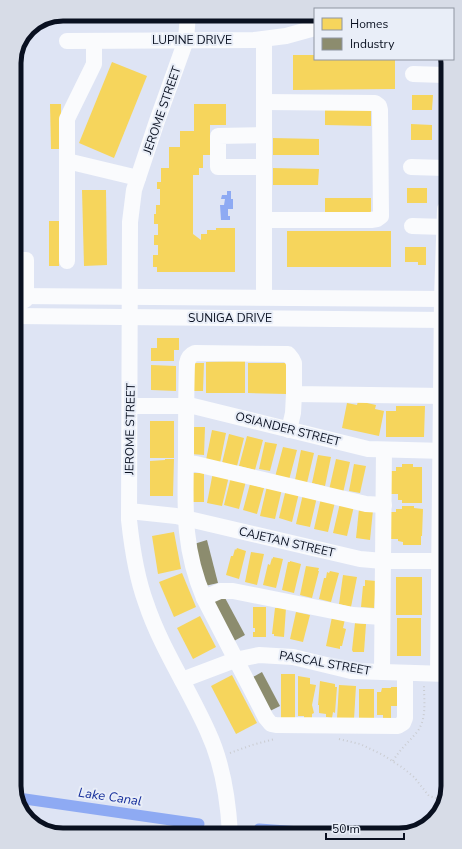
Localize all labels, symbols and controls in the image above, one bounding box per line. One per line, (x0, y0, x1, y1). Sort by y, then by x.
legend (314, 8, 454, 60)
text: Homes (350, 16, 388, 32)
street label: LUPINE DRIVE (152, 32, 232, 48)
text: Industry (350, 36, 395, 52)
street label: JEROME STREET (139, 63, 185, 157)
street label: SUNIGA DRIVE (188, 310, 272, 326)
street label: JEROME STREET (121, 382, 139, 476)
street label: OSIANDER STREET (234, 408, 343, 450)
street label: CAJETAN STREET (237, 523, 337, 561)
street label: PASCAL STREET (278, 647, 373, 679)
water label: Lake Canal (77, 784, 143, 810)
scale bar (326, 815, 404, 841)
text: 50 m (332, 821, 360, 837)

